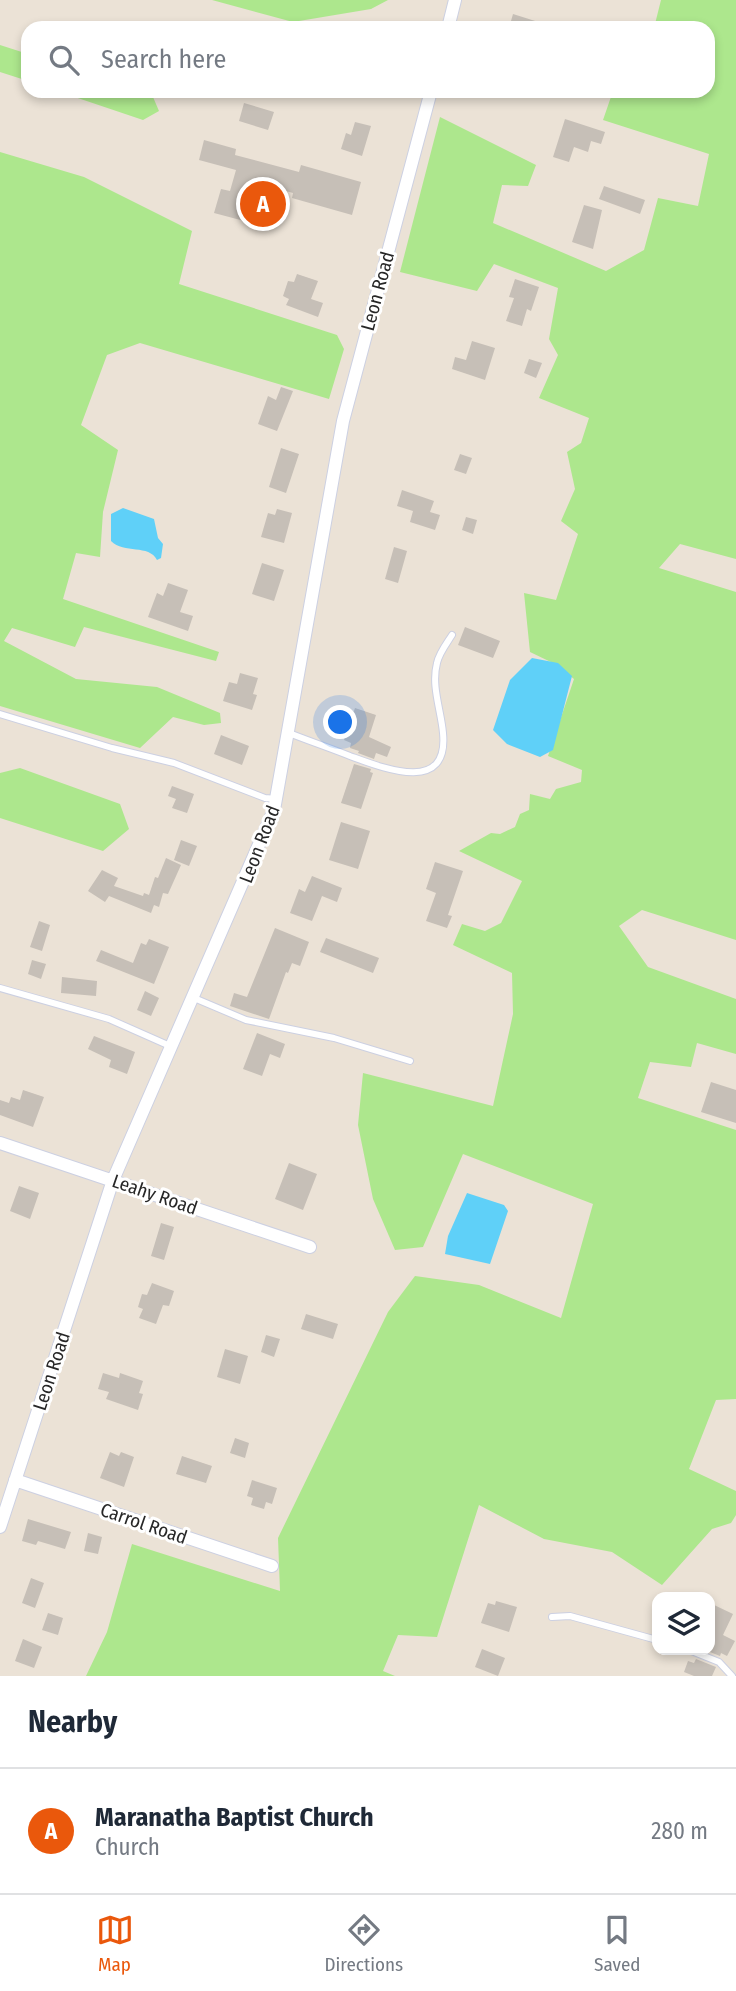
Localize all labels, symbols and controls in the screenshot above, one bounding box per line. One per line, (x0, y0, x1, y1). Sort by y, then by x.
search box (21, 21, 715, 98)
icon: search (45, 41, 83, 79)
text: Search here (101, 44, 226, 75)
pin: A (240, 178, 286, 230)
street label: Leon Road (356, 249, 399, 333)
your location (323, 705, 357, 739)
street label: Leon Road (234, 802, 285, 886)
street label: Leahy Road (109, 1169, 201, 1220)
street label: Leon Road (28, 1329, 75, 1413)
street label: Carrol Road (97, 1498, 190, 1549)
map controls (652, 1592, 715, 1655)
button: layers (652, 1592, 715, 1655)
text: Nearby (28, 1704, 117, 1740)
text: Maranatha Baptist Church (95, 1802, 374, 1833)
text: A (45, 1817, 57, 1845)
text: 280 m (651, 1817, 708, 1845)
text: Church (95, 1833, 160, 1861)
tab: Map (96, 1911, 134, 1976)
tab: Directions (325, 1911, 403, 1976)
tab: Saved (594, 1911, 640, 1976)

